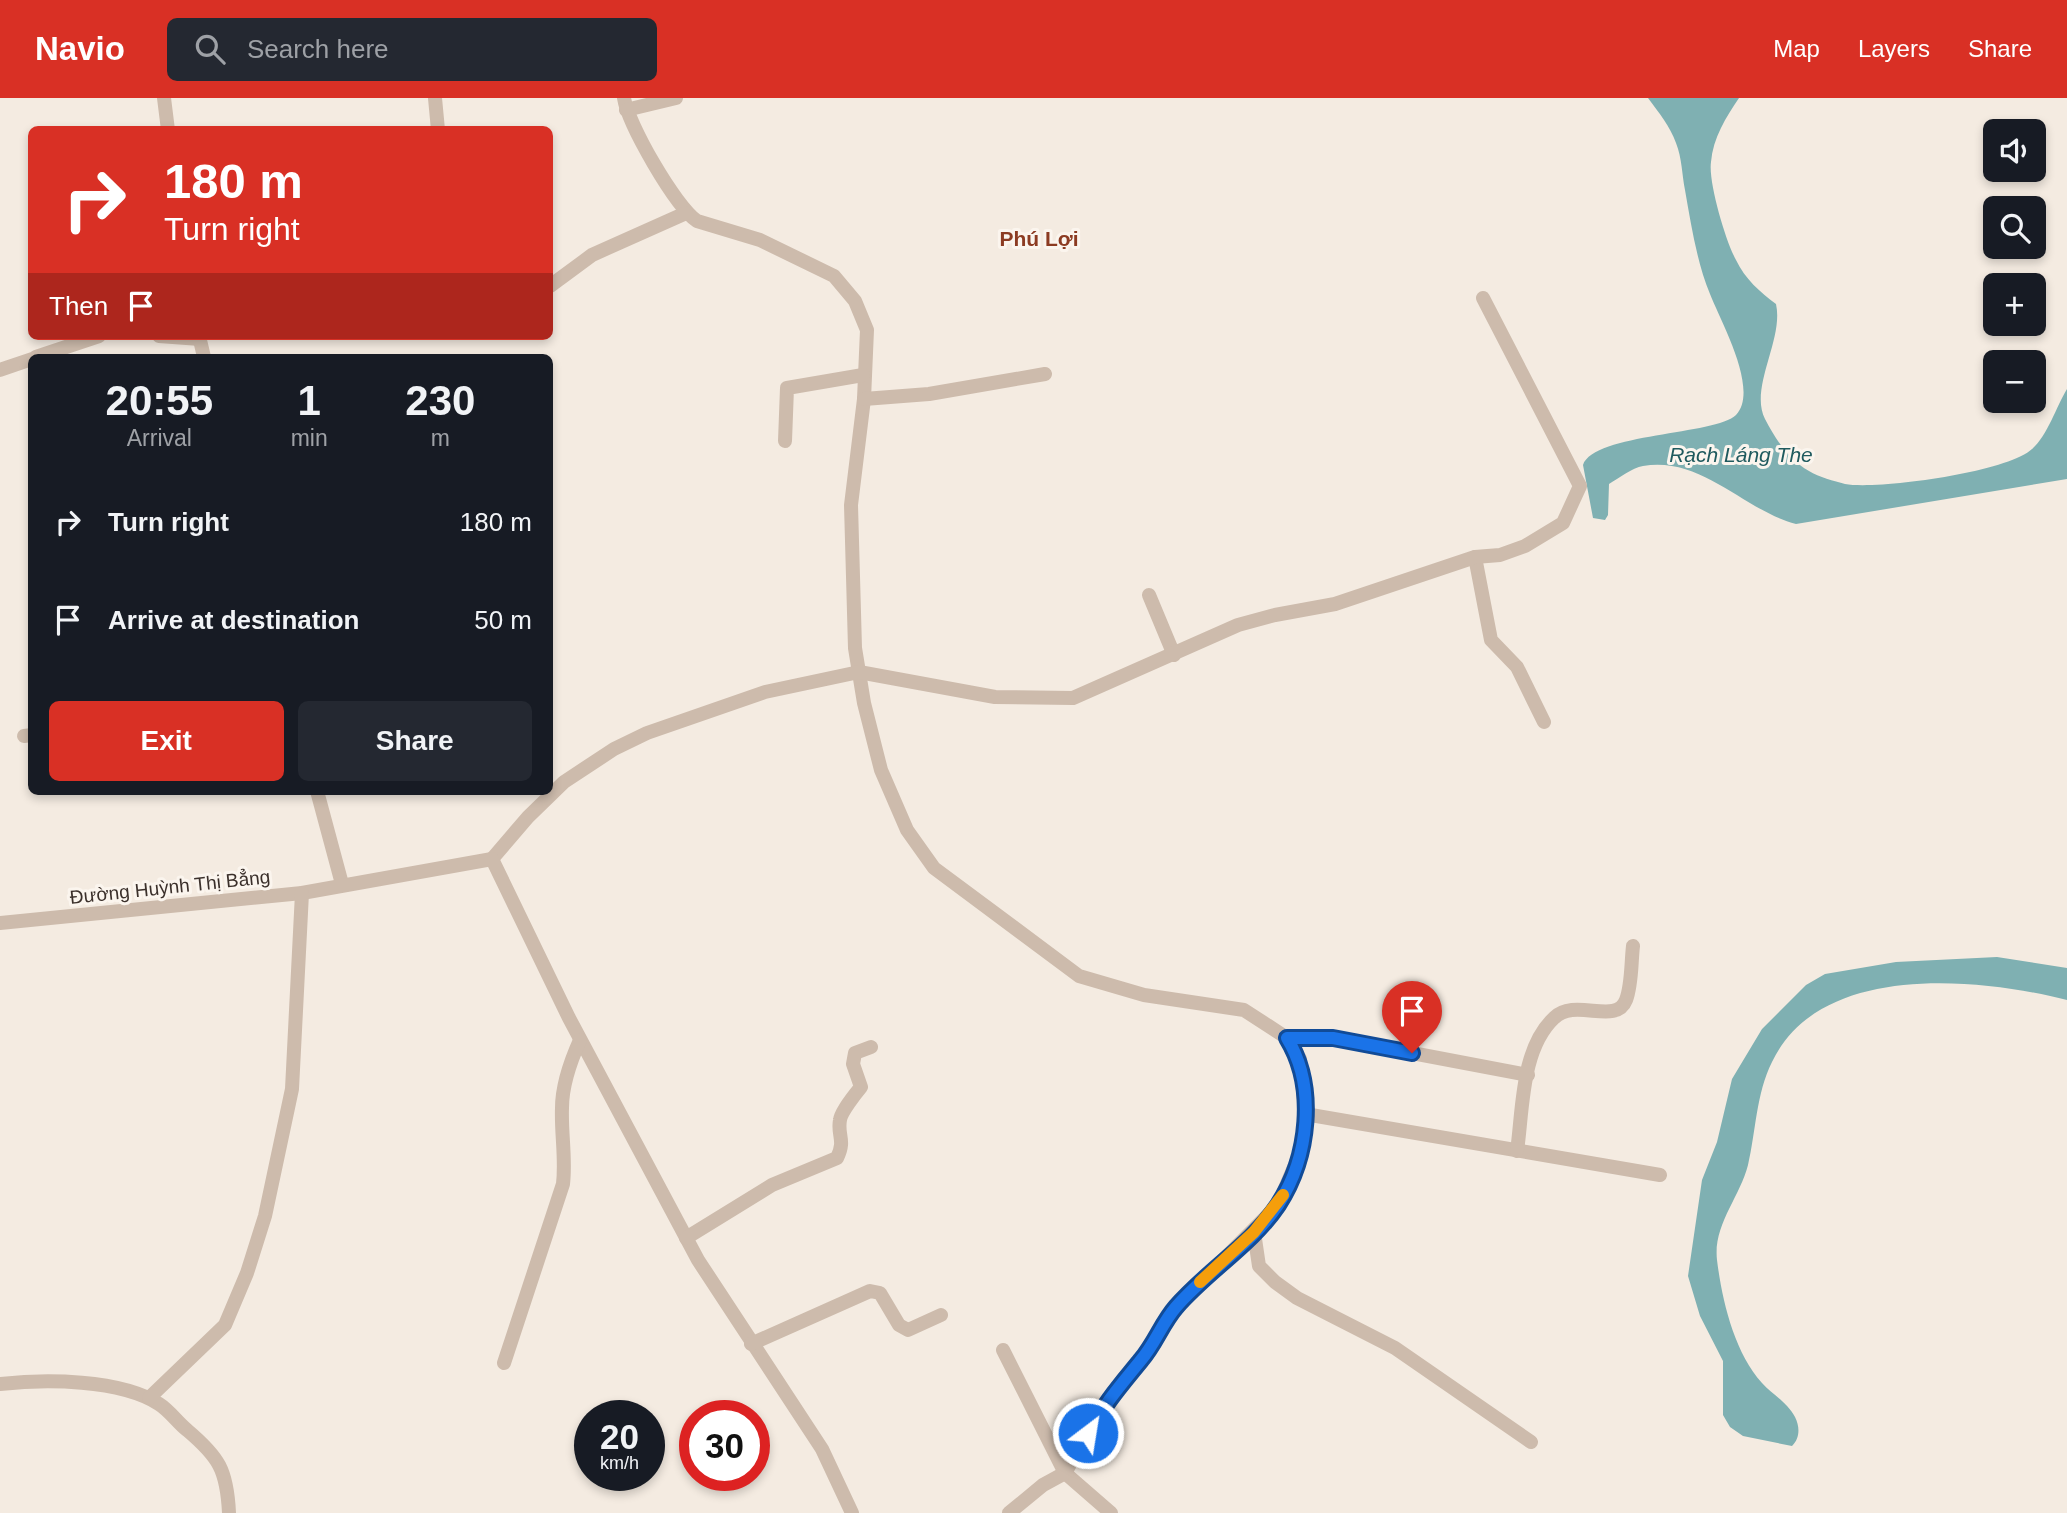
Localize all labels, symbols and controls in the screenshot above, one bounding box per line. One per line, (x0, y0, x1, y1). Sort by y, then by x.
search box (167, 18, 657, 81)
text: Navio (35, 30, 125, 67)
icon: search (191, 30, 229, 68)
text: Search here (247, 34, 389, 64)
text: Map (1773, 35, 1820, 62)
text: Layers (1858, 35, 1930, 62)
text: Share (1968, 35, 2032, 62)
map controls (1983, 119, 2046, 413)
button: sound (1983, 119, 2046, 182)
icon: right (49, 154, 140, 245)
text: 180 m (164, 154, 303, 208)
button: search (1983, 196, 2046, 259)
text: Turn right (164, 211, 300, 247)
district label: Phú Lợi (999, 227, 1079, 250)
button: + (1983, 273, 2046, 336)
icon: arrive (122, 287, 160, 325)
text: Then (49, 291, 108, 321)
button: − (1983, 350, 2046, 413)
text: 20:55 (106, 377, 213, 424)
text: 1 (297, 377, 321, 424)
text: 230 (405, 377, 475, 424)
text: Arrival (127, 425, 192, 451)
text: min (291, 425, 328, 451)
text: m (431, 425, 450, 451)
water label: Rạch Láng The (1669, 443, 1813, 466)
icon: right (49, 503, 87, 541)
text: Turn right (108, 507, 229, 537)
text: 180 m (460, 507, 532, 537)
icon: arrive (49, 601, 87, 639)
text: Arrive at destination (108, 605, 359, 635)
text: 50 m (474, 605, 532, 635)
button: Exit (49, 701, 284, 781)
button: Share (298, 701, 532, 781)
street label: Đường Huỳnh Thị Bẳng (69, 866, 271, 908)
pin (1382, 981, 1442, 1053)
icon: arrive (1393, 992, 1431, 1030)
position arrow (1051, 1396, 1125, 1470)
speed limit sign: 30 (679, 1400, 770, 1491)
text: 20 (600, 1417, 639, 1456)
text: km/h (600, 1453, 639, 1473)

